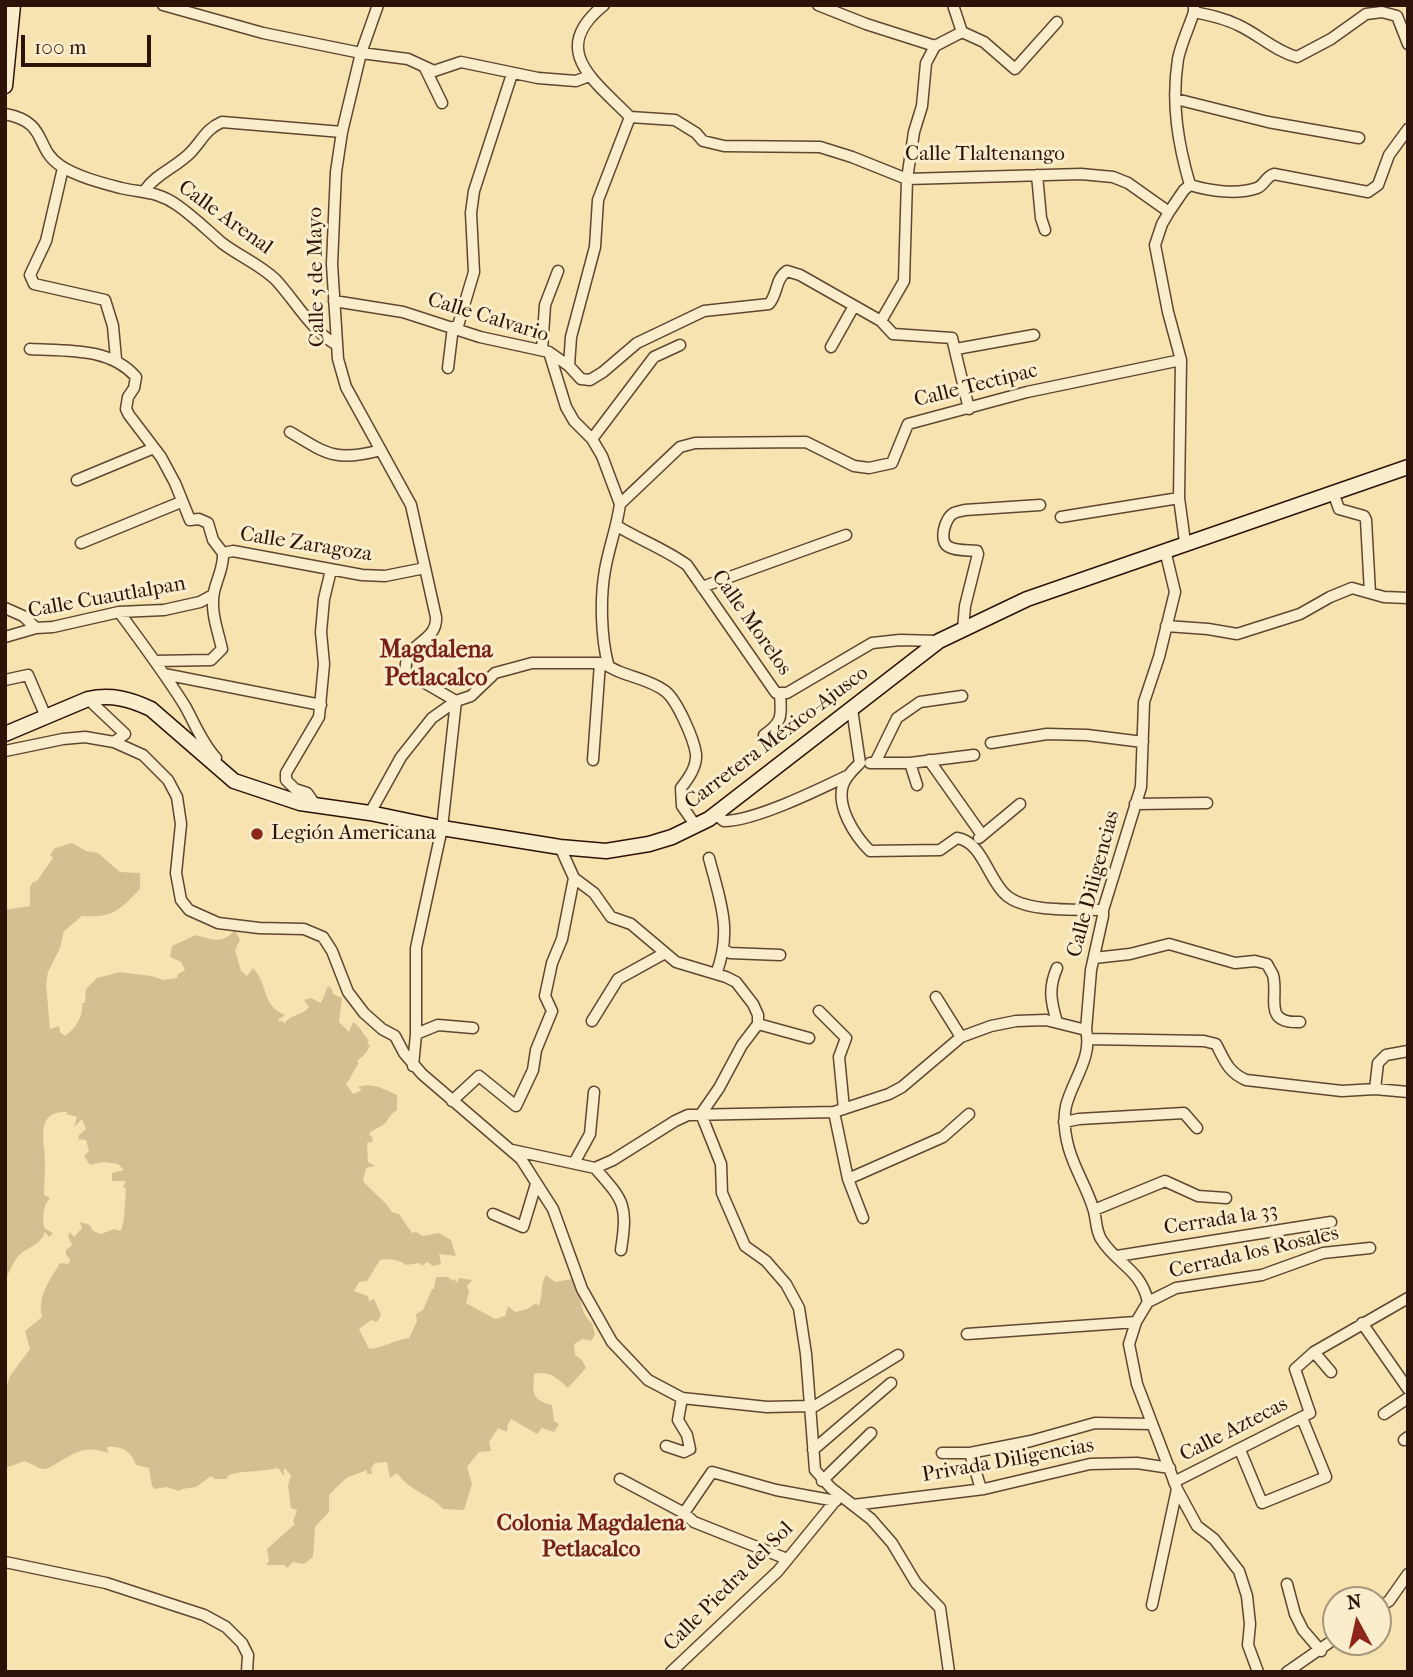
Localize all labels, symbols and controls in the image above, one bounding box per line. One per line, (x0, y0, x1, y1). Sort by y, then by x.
scale bar (24, 21, 154, 65)
text: 100 m (34, 35, 87, 59)
street label: Calle Tlaltenango (905, 142, 1065, 168)
street label: Calle Arenal (173, 175, 277, 261)
street label: Calle 5 de Mayo (303, 207, 331, 347)
street label: Calle Calvario (424, 288, 552, 348)
street label: Calle Tectipac (912, 358, 1040, 414)
street label: Calle Zaragoza (238, 522, 374, 568)
street label: Calle Morelos (705, 565, 797, 681)
street label: Calle Cuautlalpan (26, 572, 188, 624)
district label: Magdalena Petlacalco (379, 637, 493, 693)
street label: Carretera México-Ajusco (680, 661, 874, 815)
street label: Calle Diligencias (1062, 808, 1126, 960)
place label: Legión Americana (271, 821, 436, 847)
marker: Legión Americana (249, 826, 265, 842)
street label: Cerrada la 33 (1162, 1199, 1280, 1241)
street label: Cerrada los Rosales (1167, 1221, 1341, 1285)
street label: Calle Aztecas (1176, 1392, 1292, 1468)
street label: Privada Diligencias (920, 1433, 1096, 1489)
district label: Colonia Magdalena Petlacalco (497, 1510, 685, 1564)
street label: Calle Piedra del Sol (659, 1517, 799, 1657)
north arrow (1322, 1586, 1392, 1656)
text: N (1346, 1590, 1363, 1614)

